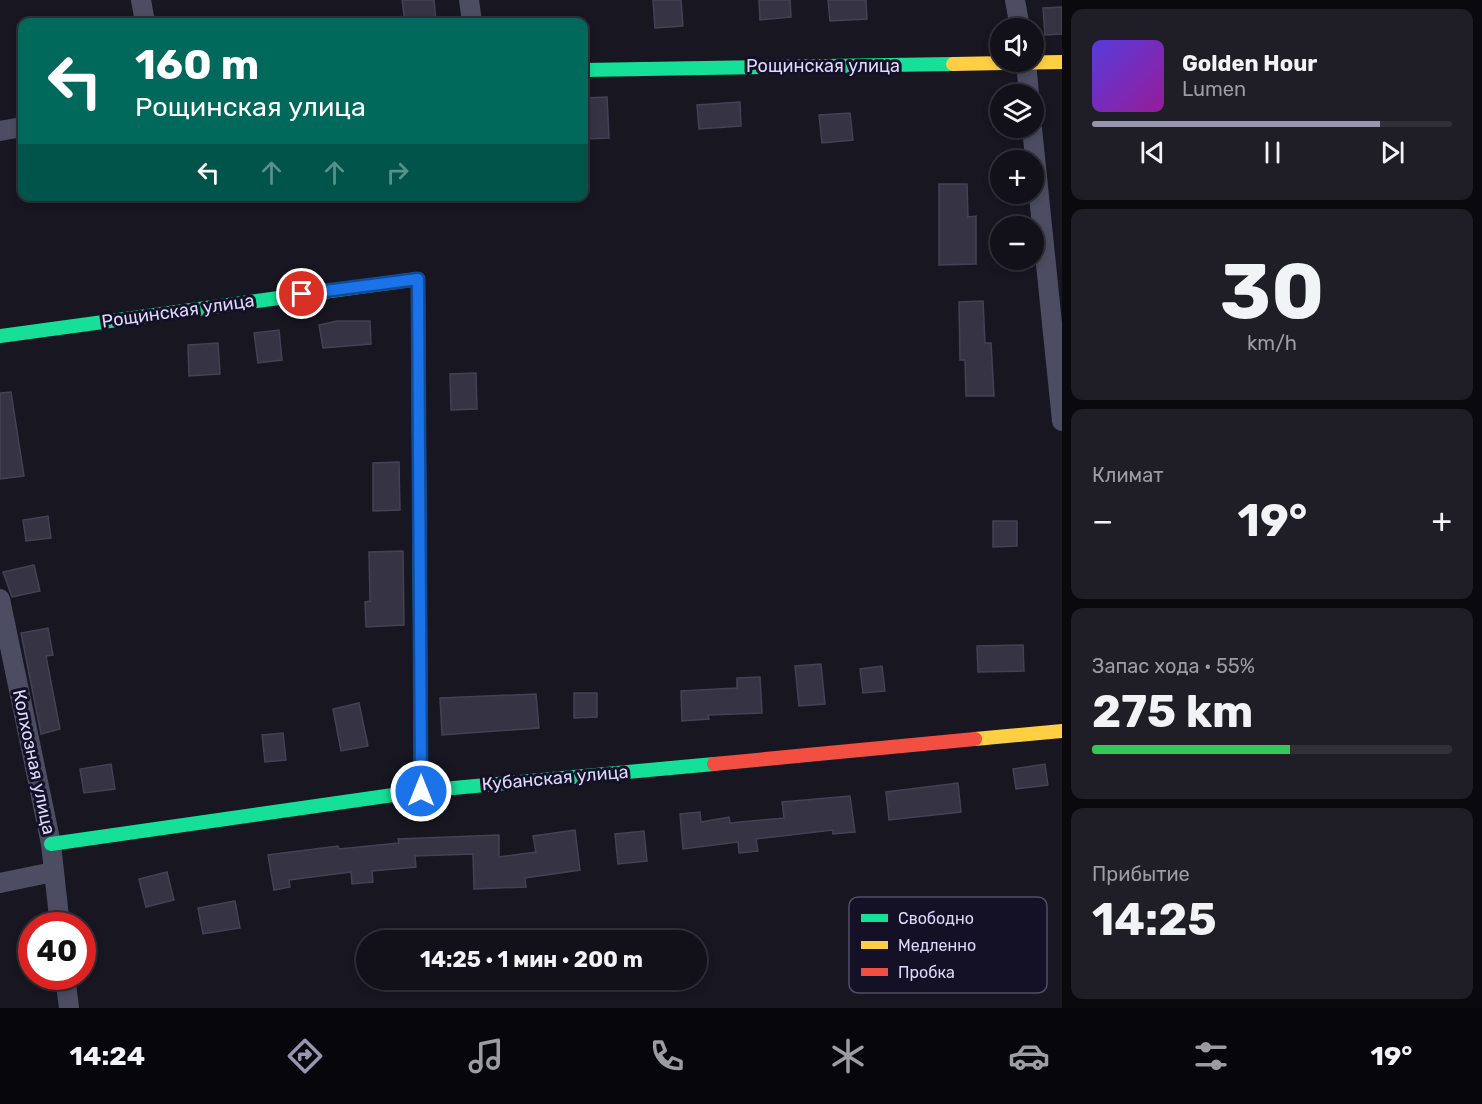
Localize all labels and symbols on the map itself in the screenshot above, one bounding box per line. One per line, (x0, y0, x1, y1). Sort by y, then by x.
street label: Рощинская улица (746, 55, 900, 77)
pin (276, 268, 327, 319)
street label: Рощинская улица (100, 289, 256, 333)
street label: Колхозная улица (8, 687, 60, 837)
position arrow (389, 759, 453, 823)
street label: Кубанская улица (481, 761, 629, 795)
legend (849, 897, 1047, 993)
text: Свободно (898, 909, 974, 928)
speed limit sign: 40 (18, 912, 96, 990)
text: Медленно (898, 936, 976, 955)
text: Пробка (898, 963, 955, 982)

